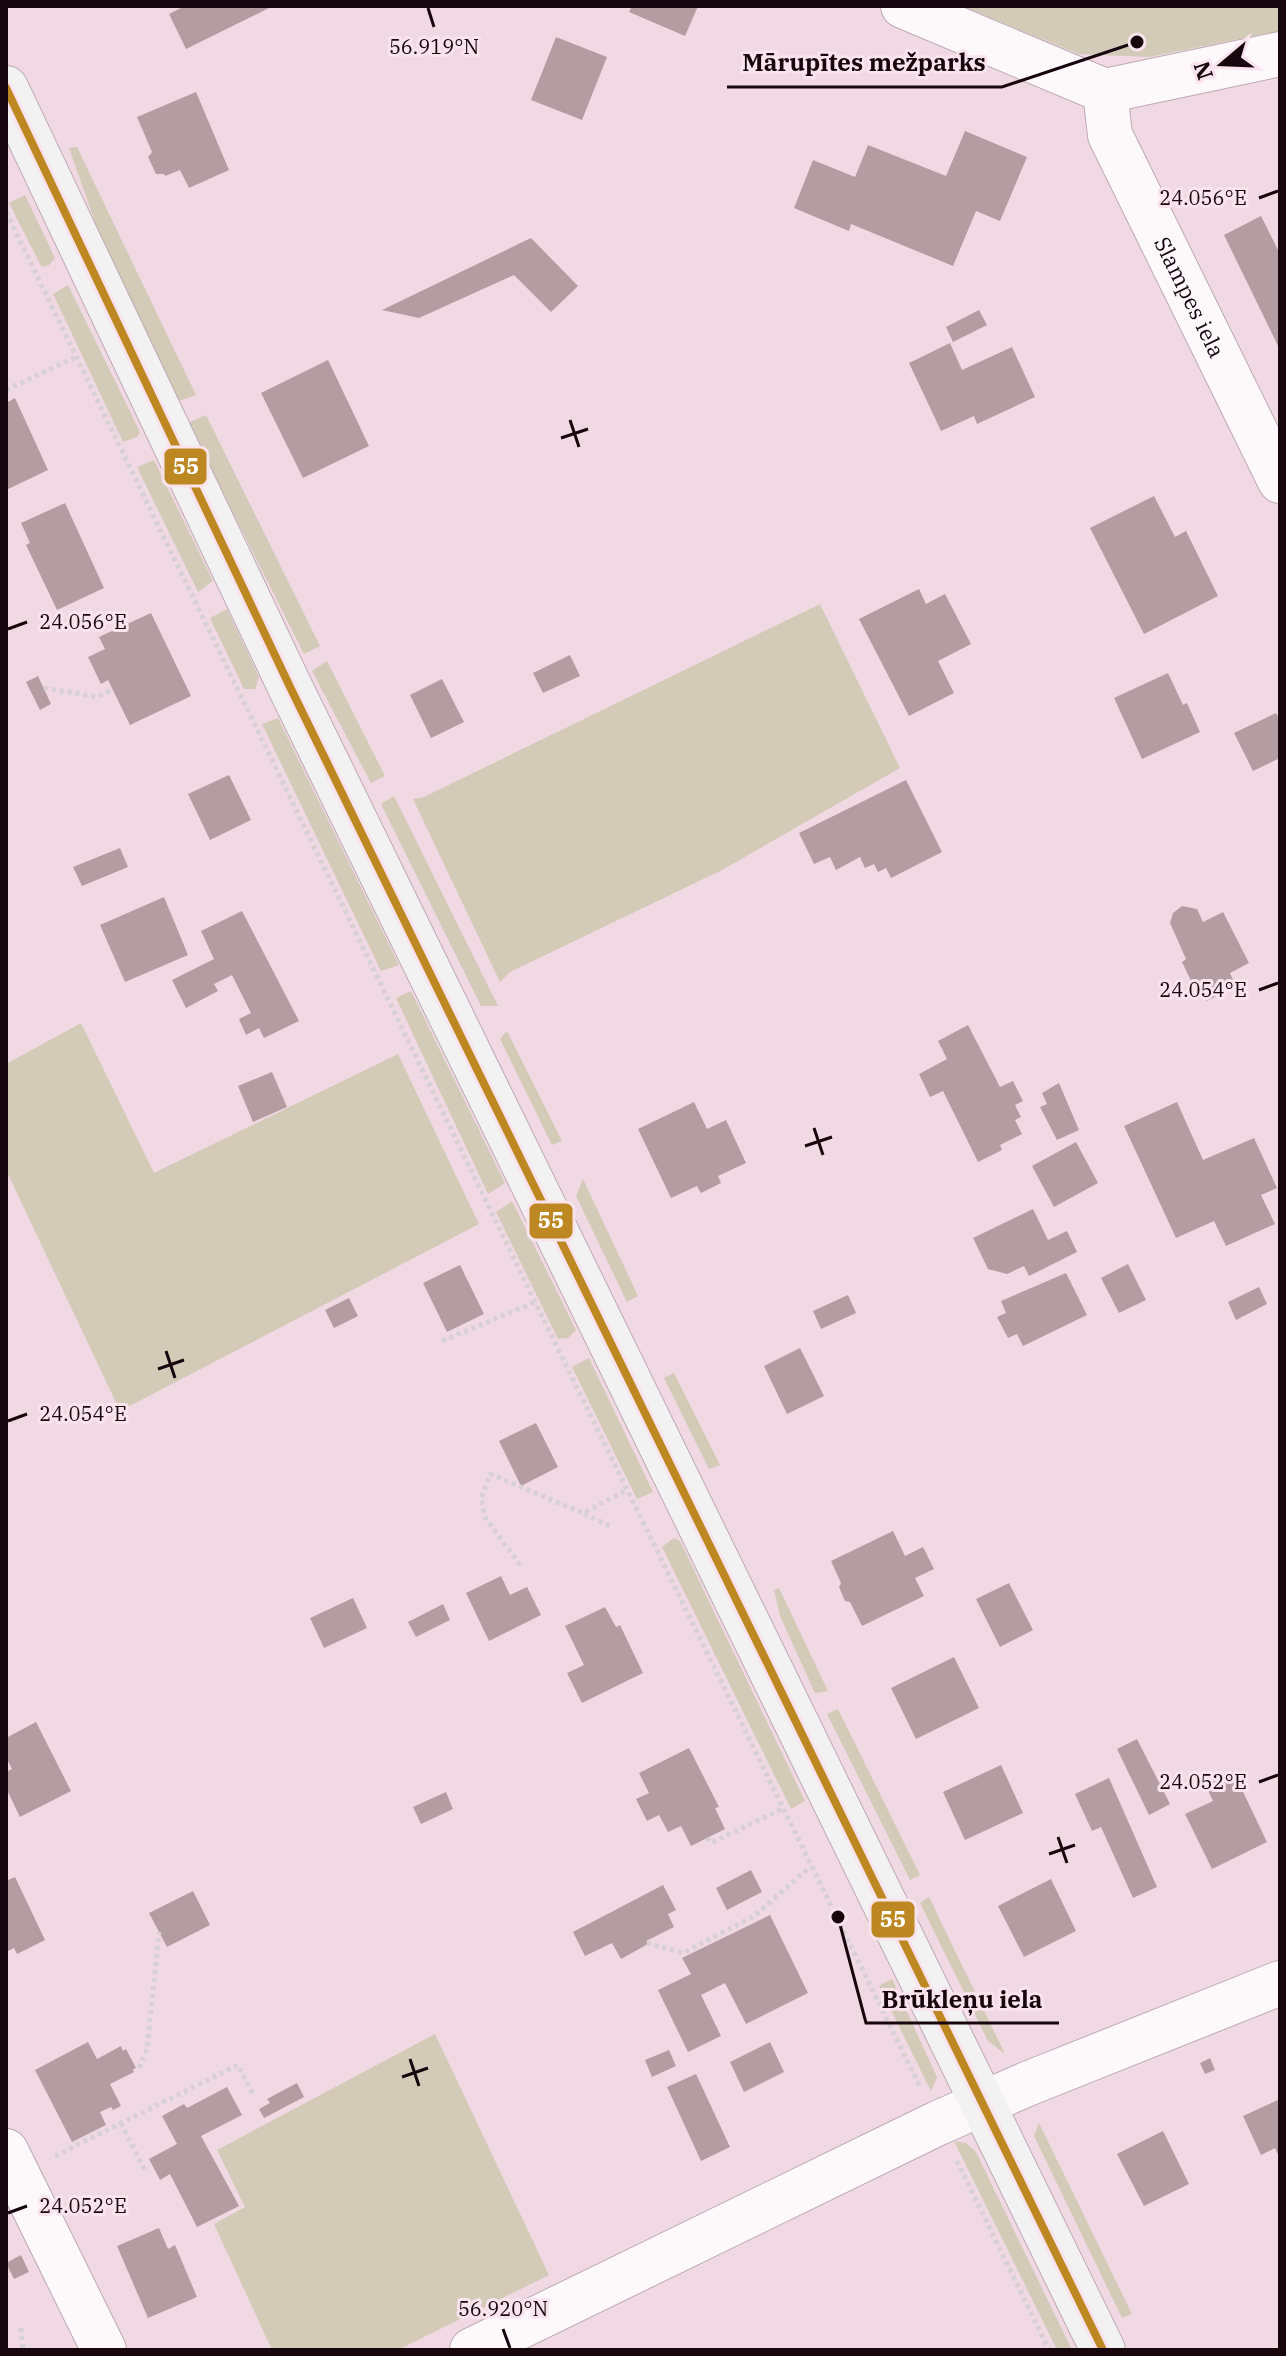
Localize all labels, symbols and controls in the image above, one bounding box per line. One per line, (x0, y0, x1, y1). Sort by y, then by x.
north arrow (1182, 24, 1262, 104)
text: 56.919°N (389, 33, 479, 60)
callout: Mārupītes mežparks (727, 39, 1002, 87)
text: Mārupītes mežparks (742, 46, 986, 78)
text: N (1186, 58, 1219, 84)
text: 24.056°E (1159, 184, 1247, 211)
street label: Slampes iela (1148, 232, 1232, 362)
line badge: 55 (163, 447, 208, 486)
text: 55 (173, 451, 199, 480)
text: 24.056°E (39, 608, 127, 635)
text: 24.054°E (1159, 976, 1247, 1003)
line badge: 55 (528, 1202, 574, 1240)
text: 55 (538, 1205, 564, 1234)
text: 24.054°E (39, 1400, 127, 1427)
text: 24.052°E (1159, 1768, 1247, 1795)
line badge: 55 (870, 1900, 916, 1939)
text: 55 (880, 1904, 906, 1933)
callout: Brūkleņu iela (866, 1975, 1059, 2023)
text: Brūkleņu iela (882, 1983, 1043, 2016)
text: 24.052°E (39, 2192, 127, 2219)
text: 56.920°N (458, 2295, 548, 2322)

